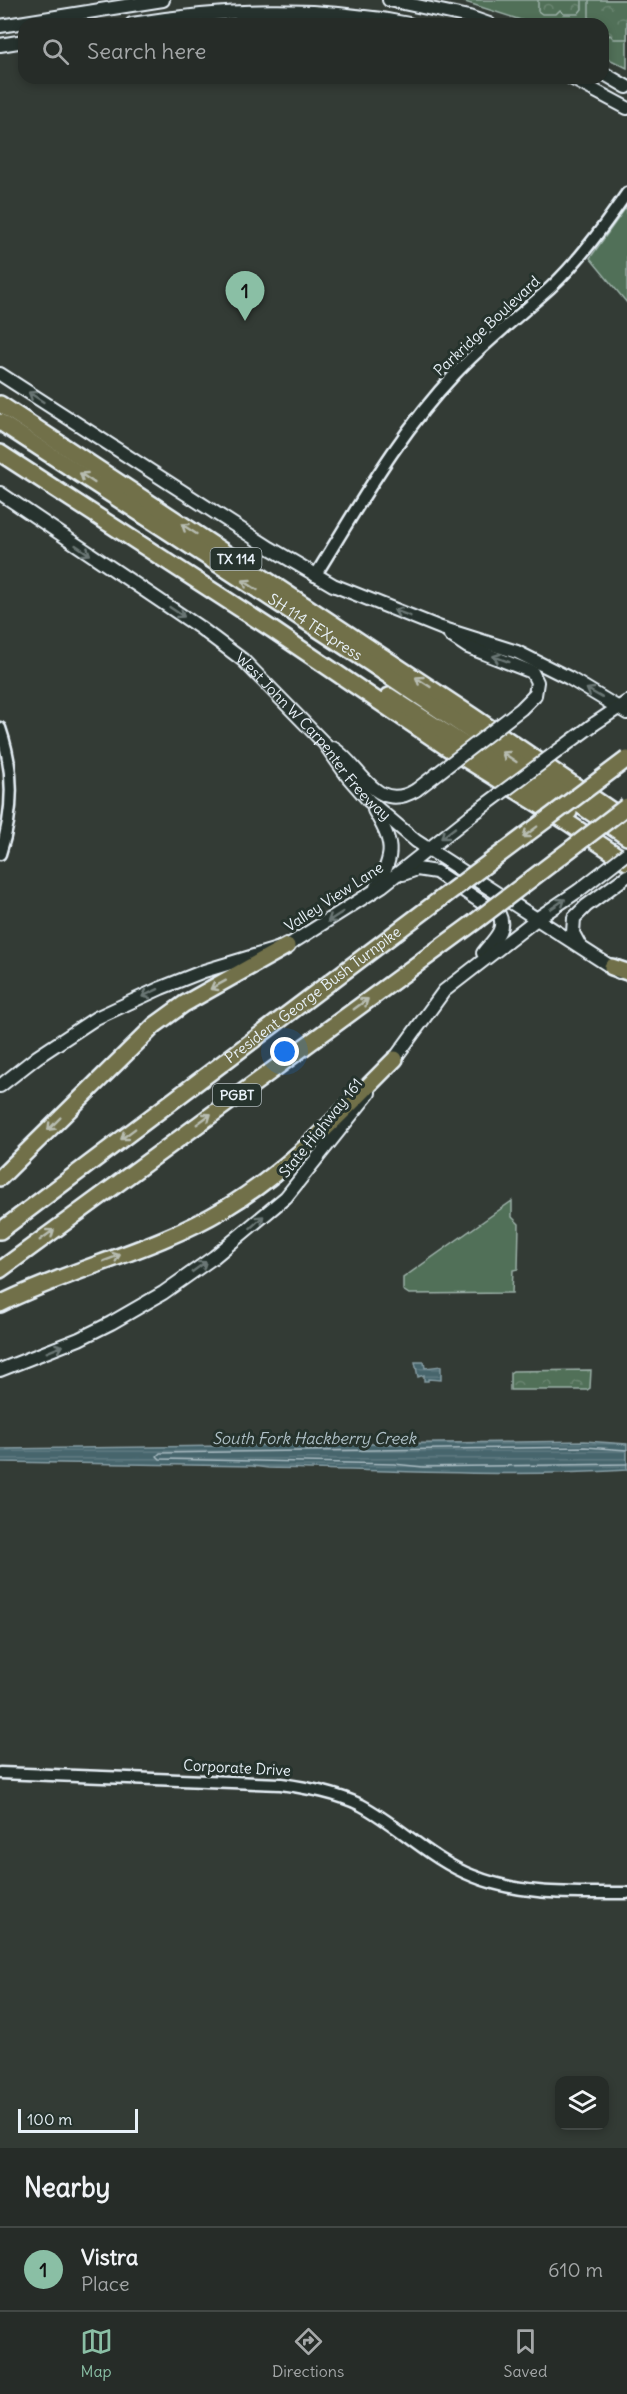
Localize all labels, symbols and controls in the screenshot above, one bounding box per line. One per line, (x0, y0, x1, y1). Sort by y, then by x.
search box (18, 18, 609, 84)
icon: search (39, 35, 72, 68)
text: Search here (87, 37, 206, 65)
street label: Parkridge Boulevard (430, 271, 544, 380)
pin: 1 (226, 272, 264, 321)
one-way arrow (27, 390, 44, 403)
one-way arrow (79, 472, 96, 484)
one-way arrow (182, 523, 198, 535)
one-way arrow (74, 544, 91, 557)
road number: TX 114 (210, 548, 262, 570)
one-way arrow (242, 579, 259, 592)
street label: SH 114 TEXpress (265, 589, 366, 665)
one-way arrow (168, 606, 184, 618)
one-way arrow (393, 607, 412, 618)
street label: West John W Carpenter Freeway (232, 648, 395, 824)
one-way arrow (492, 653, 511, 664)
one-way arrow (414, 676, 431, 689)
one-way arrow (586, 686, 603, 698)
one-way arrow (501, 751, 518, 763)
one-way arrow (522, 826, 538, 839)
one-way arrow (441, 827, 457, 840)
street label: Valley View Lane (281, 858, 387, 936)
one-way arrow (549, 898, 566, 910)
one-way arrow (327, 911, 344, 923)
street label: President George Bush Turnpike (221, 922, 405, 1067)
one-way arrow (210, 980, 227, 992)
one-way arrow (142, 987, 160, 999)
one-way arrow (353, 998, 369, 1010)
your location (270, 1037, 299, 1066)
street label: State Highway 161 (275, 1074, 366, 1181)
road number: PGBT (213, 1084, 261, 1106)
one-way arrow (195, 1113, 211, 1125)
one-way arrow (47, 1116, 61, 1131)
one-way arrow (120, 1128, 136, 1141)
one-way arrow (249, 1215, 264, 1229)
one-way arrow (39, 1229, 55, 1241)
one-way arrow (102, 1251, 121, 1262)
one-way arrow (191, 1261, 207, 1274)
one-way arrow (45, 1343, 63, 1354)
water label: South Fork Hackberry Creek (212, 1428, 418, 1448)
street label: Corporate Drive (183, 1755, 291, 1780)
map controls (555, 2076, 609, 2130)
button: layers (555, 2076, 609, 2130)
scale bar (18, 2106, 138, 2134)
text: 100 m (27, 2109, 72, 2129)
text: Nearby (24, 2171, 110, 2204)
text: Vistra (81, 2243, 138, 2271)
text: 1 (40, 2257, 47, 2282)
text: 610 m (548, 2257, 603, 2282)
text: Place (81, 2271, 129, 2296)
tab: Map (80, 2325, 113, 2381)
tab: Directions (272, 2325, 344, 2381)
tab: Saved (504, 2325, 547, 2381)

